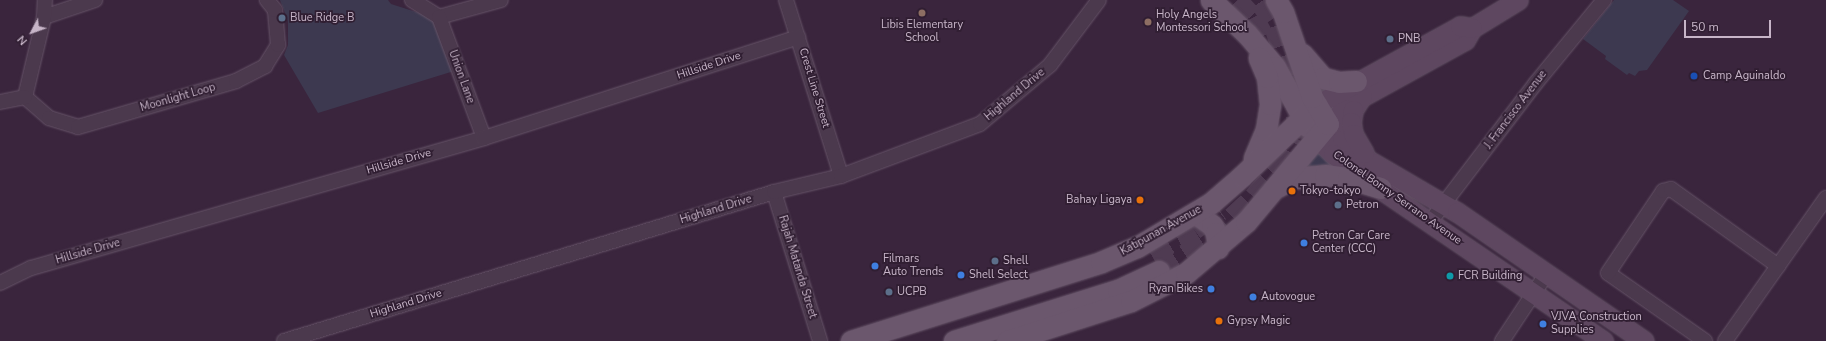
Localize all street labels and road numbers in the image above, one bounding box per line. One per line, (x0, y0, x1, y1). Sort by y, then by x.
street label: Crest Line Street (796, 47, 832, 129)
street label: Union Lane (445, 48, 477, 106)
street label: Hillside Drive (675, 49, 743, 83)
street label: Highland Drive (982, 66, 1048, 124)
street label: J. Francisco Avenue (1482, 68, 1550, 152)
street label: Moonlight Loop (139, 81, 217, 115)
street label: Hillside Drive (365, 147, 433, 177)
street label: Colonel Bonny Serrano Avenue (1330, 148, 1464, 248)
street label: Highland Drive (679, 193, 753, 227)
street label: Katipunan Avenue (1118, 203, 1204, 259)
street label: Rajah Matanda Street (775, 214, 819, 320)
street label: Hillside Drive (54, 237, 122, 267)
street label: Highland Drive (369, 287, 443, 321)

